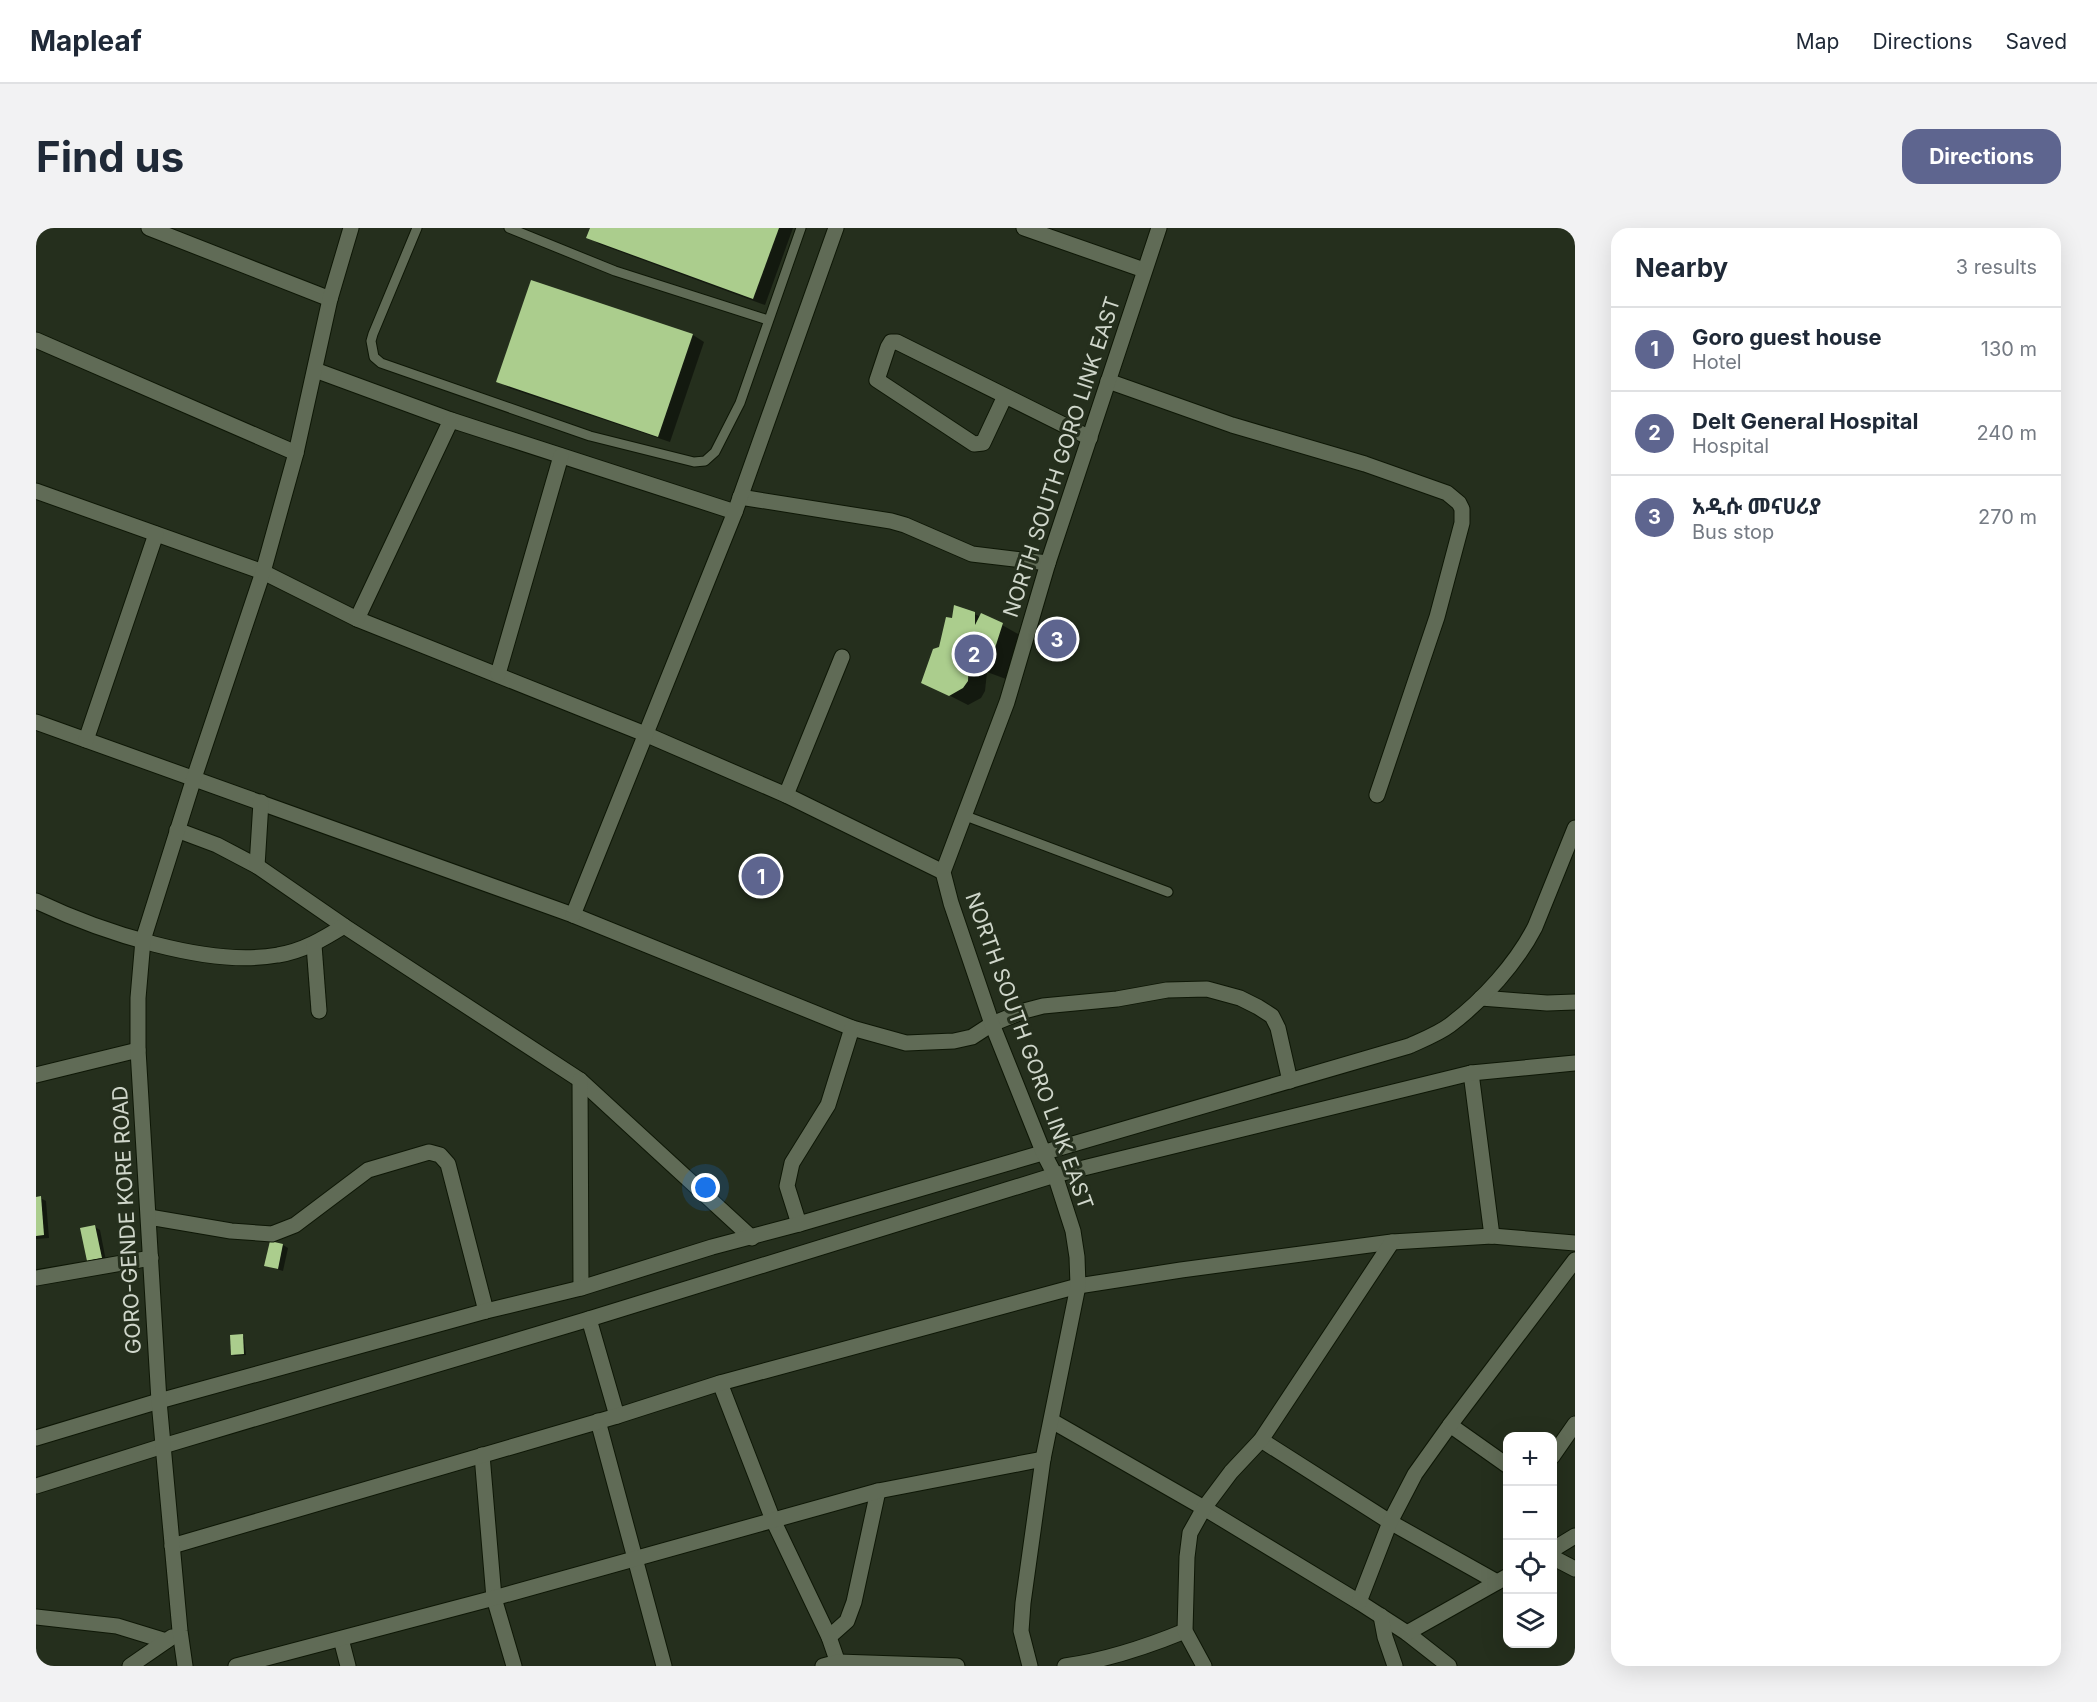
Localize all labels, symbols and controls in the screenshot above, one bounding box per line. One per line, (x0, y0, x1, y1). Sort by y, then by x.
text: Mapleaf (30, 24, 142, 58)
text: Map (1796, 29, 1839, 54)
text: Directions (1872, 29, 1973, 54)
text: Saved (2006, 29, 2067, 54)
button: Directions (1902, 129, 2061, 184)
text: Find us (36, 131, 184, 182)
text: Nearby (1635, 252, 1728, 283)
text: 3 results (1956, 255, 2037, 279)
street label: NORTH SOUTH GORO LINK EAST (998, 293, 1125, 620)
text: Goro guest house (1692, 324, 1882, 350)
text: 1 (1650, 337, 1659, 361)
text: 130 m (1981, 337, 2037, 361)
text: Hotel (1692, 350, 1742, 374)
text: Delt General Hospital (1692, 408, 1919, 434)
text: 2 (1648, 421, 1661, 445)
text: 240 m (1976, 421, 2037, 445)
text: Hospital (1692, 434, 1769, 458)
text: አዲሱ መናሀሪያ (1692, 493, 1821, 519)
text: 3 (1648, 505, 1661, 529)
text: 270 m (1978, 505, 2037, 529)
text: Bus stop (1692, 520, 1774, 544)
pin: 3 (1038, 616, 1076, 662)
pin: 2 (954, 632, 994, 676)
pin: 1 (742, 854, 780, 898)
street label: NORTH SOUTH GORO LINK EAST (960, 889, 1099, 1213)
street label: GORO-GENDE KORE ROAD (107, 1085, 146, 1355)
your location (691, 1173, 720, 1202)
map controls (1503, 1432, 1557, 1648)
button: + (1503, 1432, 1557, 1486)
button: − (1503, 1486, 1557, 1540)
button: locate (1503, 1540, 1557, 1594)
button: layers (1503, 1594, 1557, 1648)

